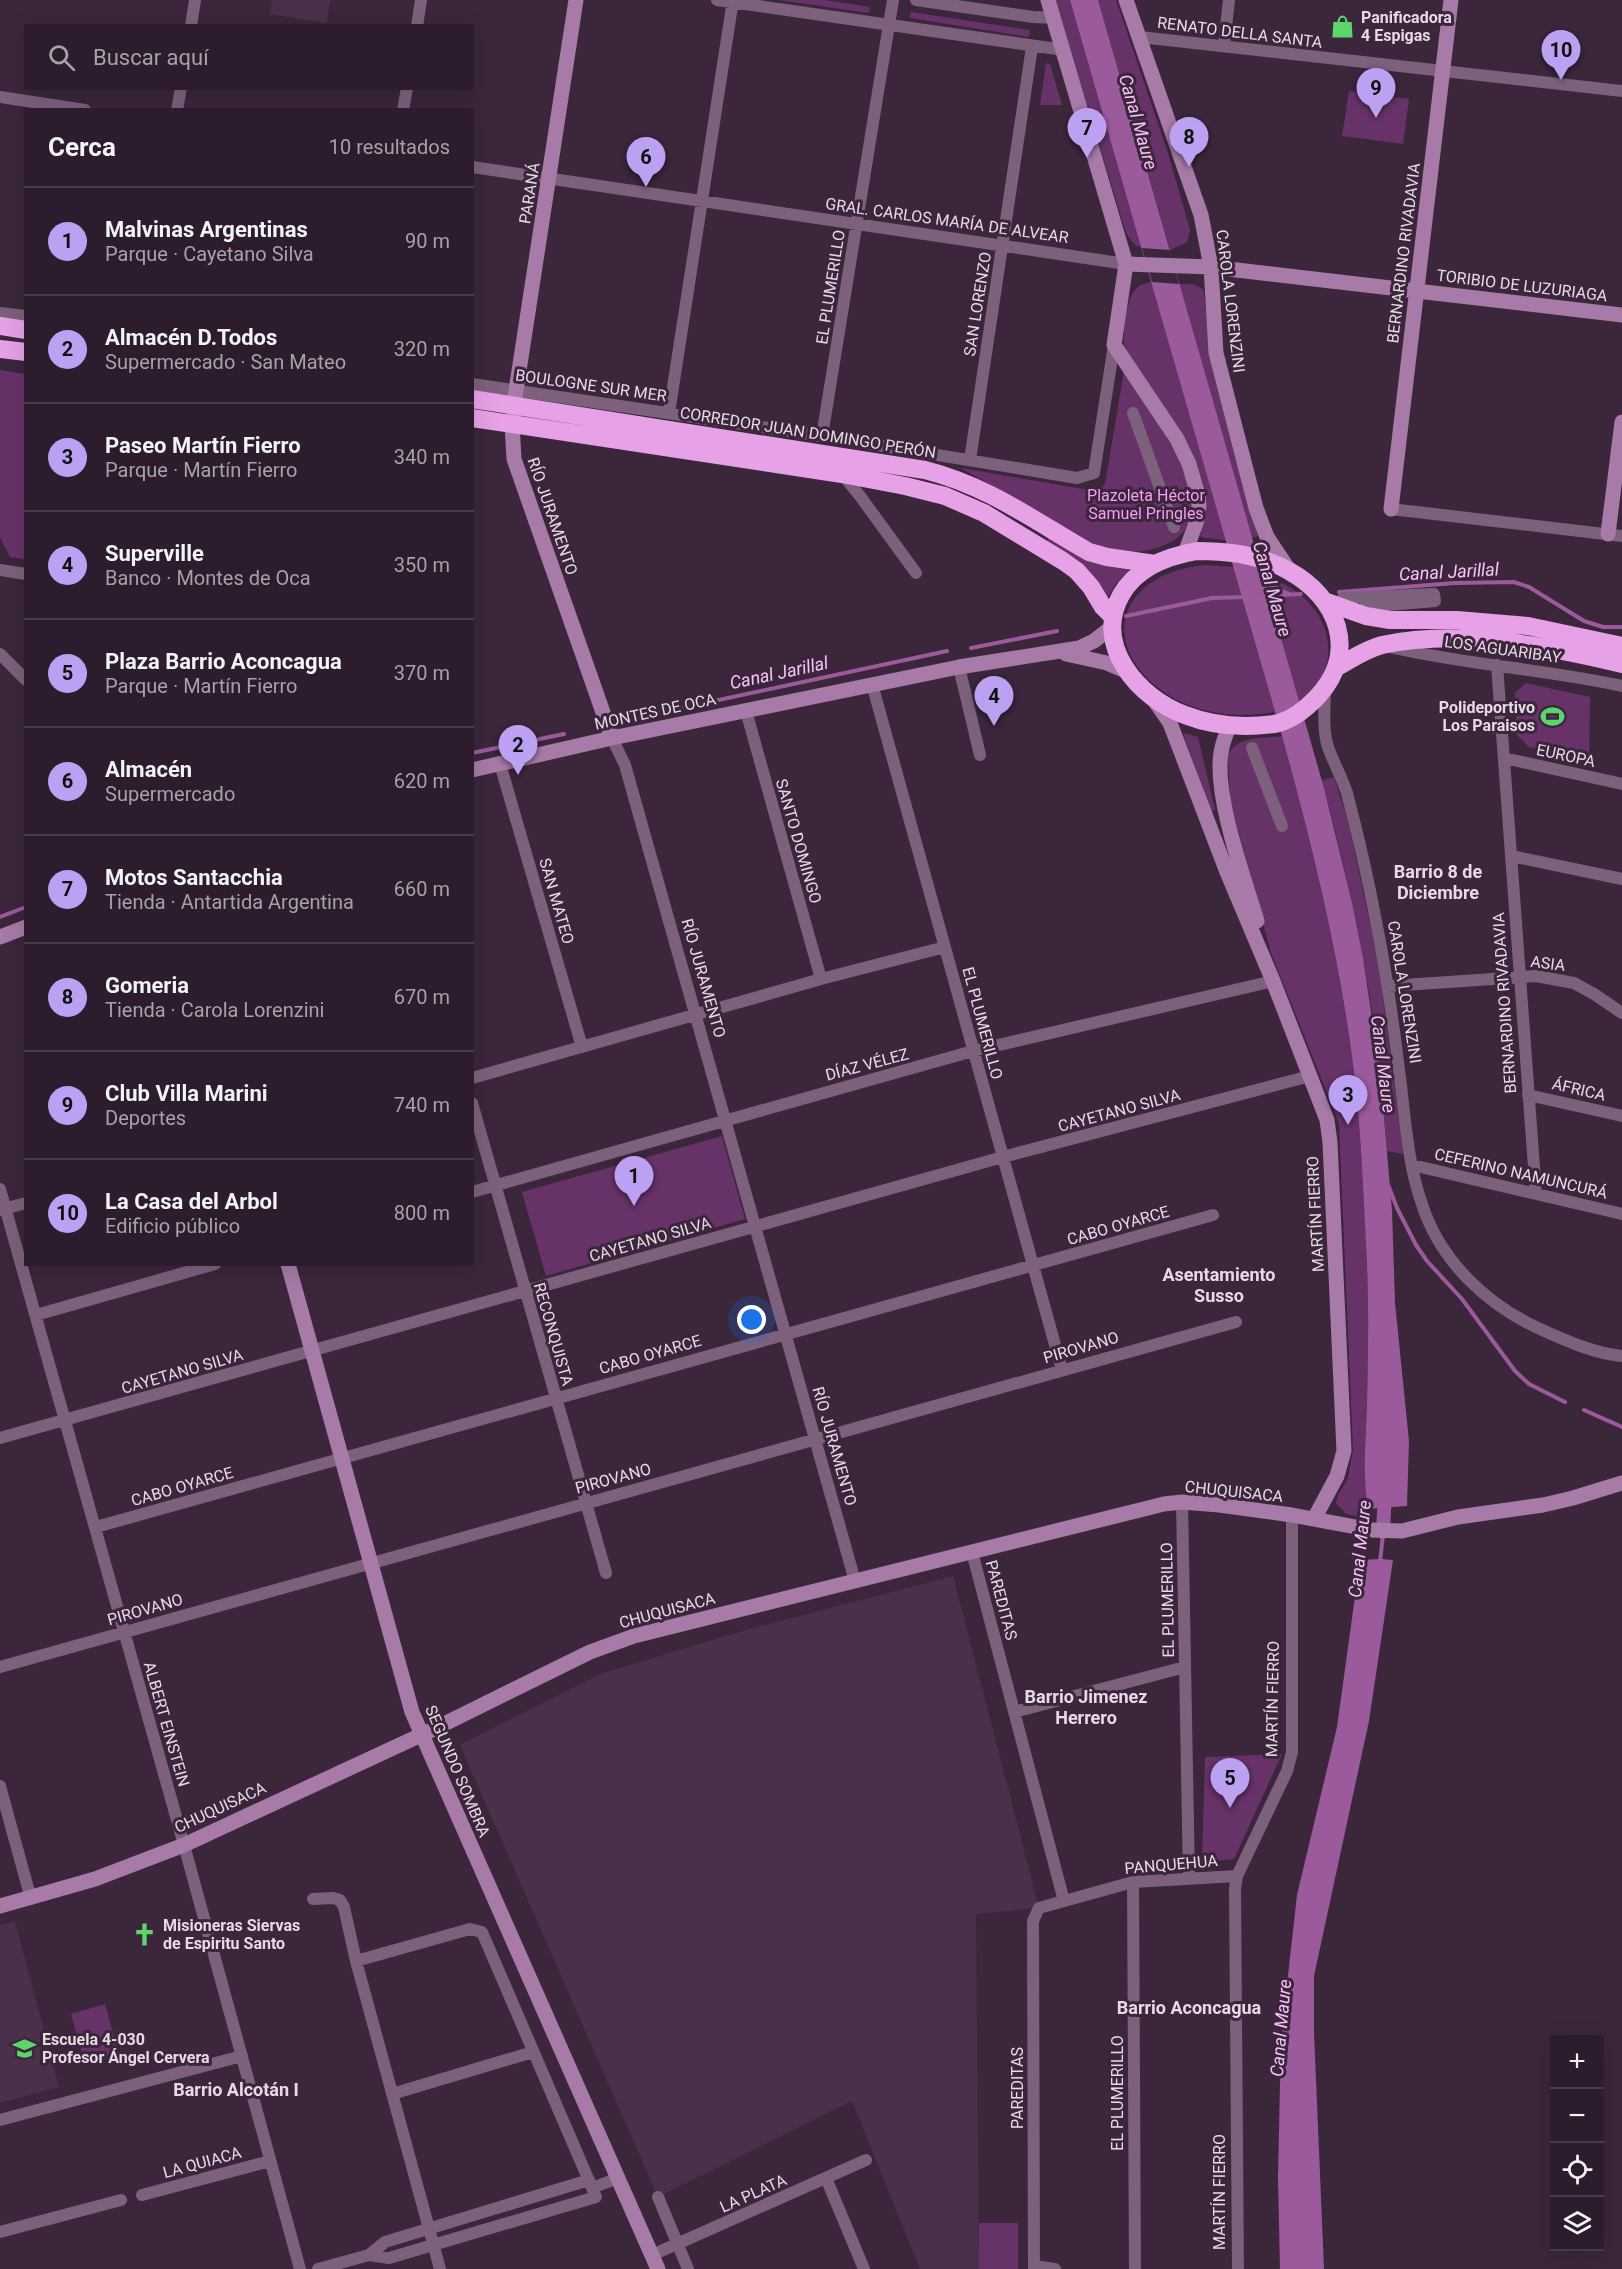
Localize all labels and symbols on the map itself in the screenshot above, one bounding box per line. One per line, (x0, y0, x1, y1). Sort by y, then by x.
place label: Panificadora 4 Espigas (1361, 8, 1452, 45)
street label: RENATO DELLA SANTA (1156, 13, 1324, 52)
shop icon: Panificadora 4 Espigas (1330, 13, 1356, 39)
pin: 10 (1542, 31, 1580, 80)
pin: 9 (1356, 68, 1396, 118)
water label: Canal Maure (1115, 72, 1162, 172)
pin: 7 (1068, 108, 1106, 158)
pin: 8 (1170, 118, 1208, 167)
pin: 6 (626, 138, 666, 187)
street label: PARANÁ (515, 161, 544, 225)
street label: BERNARDINO RIVADAVIA (1383, 161, 1424, 344)
street label: GRAL. CARLOS MARÍA DE ALVEAR (824, 194, 1070, 247)
street label: CAROLA LORENZINI (1212, 228, 1249, 374)
street label: EL PLUMERILLO (812, 229, 849, 346)
street label: SAN LORENZO (960, 251, 995, 358)
street label: TORIBIO DE LUZURIAGA (1435, 266, 1609, 305)
street label: BOULOGNE SUR MER (514, 365, 668, 406)
street label: CORREDOR JUAN DOMINGO PERÓN (679, 402, 937, 462)
street label: RÍO JURAMENTO (523, 455, 582, 578)
park label: Plazoleta Héctor Samuel Pringles (1087, 486, 1205, 523)
water label: Canal Maure (1249, 539, 1296, 639)
water label: Canal Jarillal (1398, 558, 1500, 585)
street label: LOS AGUARIBAY (1443, 632, 1563, 667)
water label: Canal Jarillal (728, 652, 831, 693)
pin: 4 (974, 676, 1014, 726)
street label: MONTES DE OCA (593, 689, 718, 734)
place label: Polideportivo Los Paraisos (1439, 698, 1535, 735)
sports icon: Polideportivo Los Paraisos (1540, 703, 1566, 729)
pin: 2 (498, 726, 538, 775)
street label: EUROPA (1535, 740, 1598, 771)
street label: SANTO DOMINGO (772, 777, 825, 906)
street label: SAN MATEO (535, 856, 578, 946)
district label: Barrio 8 de Diciembre (1394, 861, 1482, 903)
street label: BERNARDINO RIVADAVIA (1489, 911, 1520, 1094)
street label: RÍO JURAMENTO (677, 916, 730, 1040)
street label: CAROLA LORENZINI (1384, 919, 1425, 1065)
street label: ASIA (1529, 952, 1567, 975)
street label: EL PLUMERILLO (958, 965, 1007, 1081)
water label: Canal Maure (1367, 1014, 1400, 1114)
street label: DÍAZ VÉLEZ (823, 1044, 911, 1085)
street label: ÁFRICA (1550, 1074, 1608, 1105)
pin: 3 (1328, 1076, 1368, 1125)
street label: CAYETANO SILVA (1056, 1085, 1183, 1136)
street label: CEFERINO NAMUNCURÁ (1433, 1144, 1610, 1203)
pin: 1 (614, 1156, 654, 1206)
street label: MARTÍN FIERRO (1303, 1156, 1328, 1272)
street label: CABO OYARCE (1065, 1202, 1171, 1249)
street label: CAYETANO SILVA (587, 1213, 714, 1266)
district label: Asentamiento Susso (1162, 1264, 1276, 1306)
street label: RECONQUISTA (530, 1280, 577, 1388)
your location (737, 1305, 766, 1334)
street label: PIROVANO (1041, 1328, 1121, 1367)
street label: CABO OYARCE (597, 1331, 703, 1378)
street label: CAYETANO SILVA (119, 1345, 246, 1398)
street label: RÍO JURAMENTO (808, 1384, 861, 1508)
street label: PIROVANO (573, 1459, 653, 1498)
street label: CABO OYARCE (129, 1463, 235, 1510)
street label: CHUQUISACA (1184, 1477, 1285, 1506)
water label: Canal Maure (1344, 1499, 1375, 1599)
street label: EL PLUMERILLO (1157, 1542, 1178, 1658)
street label: PAREDITAS (982, 1558, 1021, 1642)
street label: CHUQUISACA (617, 1588, 718, 1632)
street label: PIROVANO (105, 1590, 185, 1629)
street label: MARTÍN FIERRO (1262, 1641, 1283, 1757)
street label: ALBERT EINSTEIN (140, 1659, 193, 1789)
district label: Barrio Jimenez Herrero (1025, 1686, 1147, 1728)
street label: SEGUNDO SOMBRA (421, 1702, 494, 1841)
pin: 5 (1210, 1758, 1250, 1808)
street label: CHUQUISACA (171, 1778, 269, 1837)
street label: PANQUEHUA (1124, 1851, 1219, 1878)
place label: Misioneras Siervas de Espiritu Santo (163, 1916, 300, 1953)
church icon: Misioneras Siervas de Espiritu Santo (132, 1921, 158, 1947)
water label: Canal Maure (1266, 1978, 1295, 2078)
district label: Barrio Aconcagua (1117, 1997, 1262, 2018)
place label: Escuela 4-030 Profesor Ángel Cervera (42, 2030, 210, 2067)
school or university icon: Escuela 4-030 Profesor Ángel Cervera (11, 2035, 37, 2061)
street label: EL PLUMERILLO (1108, 2035, 1127, 2151)
street label: PAREDITAS (1008, 2047, 1027, 2129)
district label: Barrio Alcotán I (173, 2079, 299, 2100)
street label: MARTÍN FIERRO (1210, 2134, 1229, 2250)
street label: LA QUIACA (161, 2143, 244, 2182)
street label: LA PLATA (717, 2170, 790, 2217)

